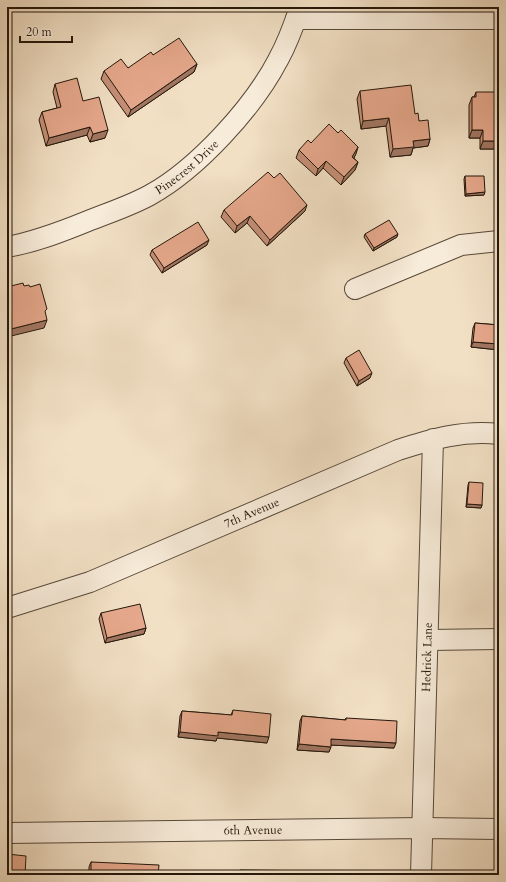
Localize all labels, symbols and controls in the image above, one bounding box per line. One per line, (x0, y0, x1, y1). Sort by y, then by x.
scale bar (20, 18, 72, 44)
text: 20 m (26, 24, 53, 40)
street label: Pinecrest Drive (152, 136, 222, 198)
street label: 7th Avenue (222, 494, 282, 532)
street label: Hedrick Lane (418, 622, 436, 692)
street label: 6th Avenue (224, 822, 282, 838)

